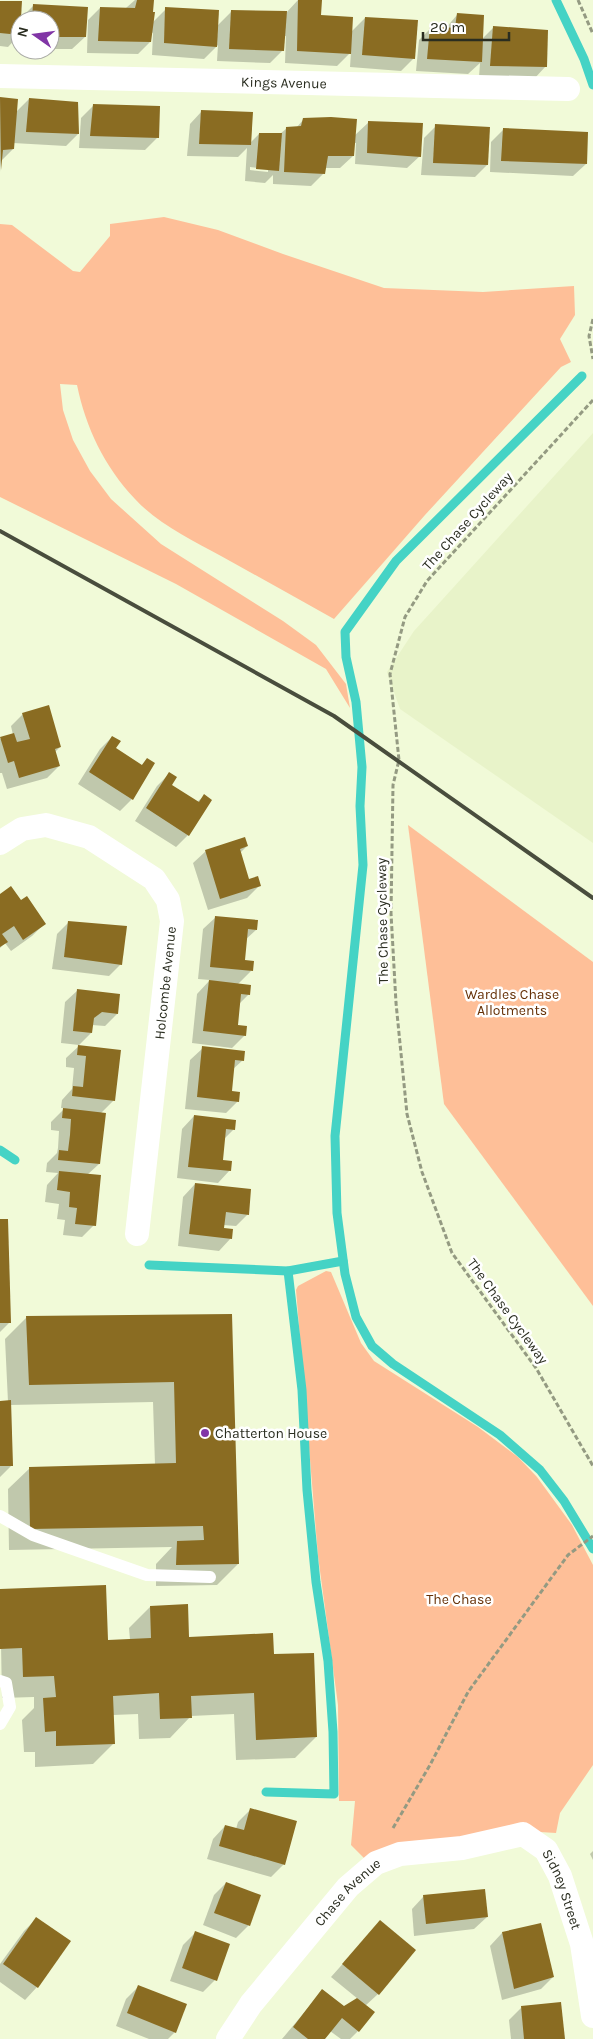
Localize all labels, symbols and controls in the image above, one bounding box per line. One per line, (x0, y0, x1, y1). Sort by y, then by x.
north arrow (10, 10, 60, 60)
scale bar (423, 10, 509, 42)
text: 20 m (430, 18, 465, 36)
text: N (13, 25, 32, 39)
street label: Kings Avenue (241, 74, 327, 92)
street label: The Chase Cycleway (419, 468, 516, 574)
street label: The Chase Cycleway (373, 857, 392, 984)
street label: Holcombe Avenue (151, 926, 180, 1041)
park label: Wardles Chase Allotments (465, 986, 559, 1019)
street label: The Chase Cycleway (464, 1255, 552, 1368)
place label: Chatterton House (215, 1425, 327, 1442)
marker: Chatterton House (199, 1427, 211, 1439)
park label: The Chase (426, 1591, 492, 1608)
street label: Sidney Street (538, 1846, 585, 1932)
street label: Chase Avenue (311, 1854, 383, 1930)

